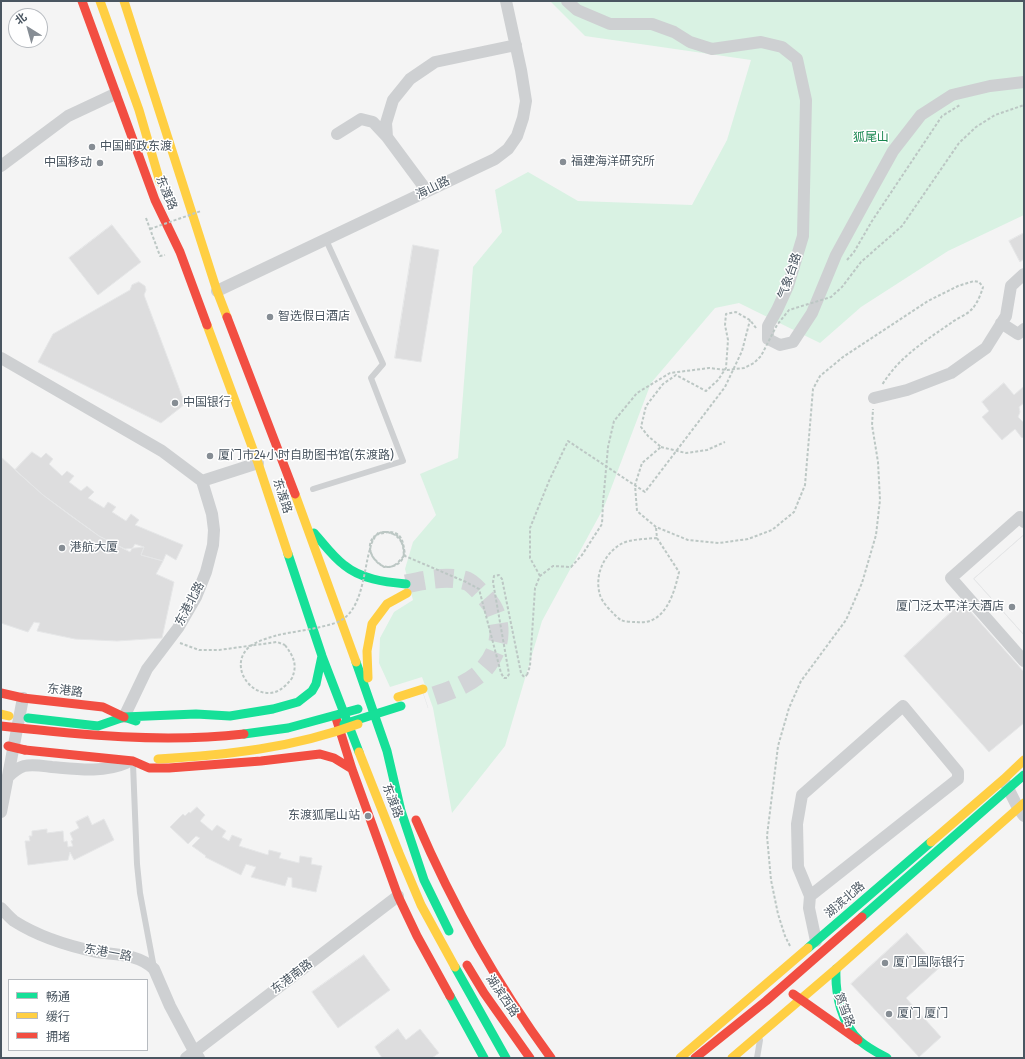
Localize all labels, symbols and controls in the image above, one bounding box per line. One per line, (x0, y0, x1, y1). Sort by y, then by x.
north arrow (8, 8, 48, 48)
text: 北 (13, 10, 29, 27)
park label: 狐尾山 (853, 131, 889, 145)
place label: 中国邮政东渡 (100, 140, 172, 154)
marker: 中国邮政东渡 (87, 142, 97, 152)
place label: 福建海洋研究所 (571, 155, 655, 169)
place label: 中国移动 (44, 156, 92, 170)
marker: 福建海洋研究所 (558, 157, 568, 167)
marker: 中国移动 (95, 158, 105, 168)
street label: 东渡路 (152, 174, 180, 212)
street label: 海山路 (414, 174, 452, 202)
street label: 气象台路 (775, 251, 805, 301)
place label: 智选假日酒店 (278, 310, 350, 324)
marker: 智选假日酒店 (265, 312, 275, 322)
place label: 中国银行 (183, 396, 231, 410)
marker: 中国银行 (170, 398, 180, 408)
place label: 厦门市24小时自助图书馆(东渡路) (218, 449, 394, 463)
marker: 厦门市24小时自助图书馆(东渡路) (205, 451, 215, 461)
street label: 东渡路 (270, 477, 294, 515)
place label: 港航大厦 (70, 541, 118, 555)
marker: 港航大厦 (57, 543, 67, 553)
street label: 东港北路 (172, 579, 208, 629)
place label: 厦门泛太平洋大酒店 (896, 600, 1004, 614)
marker: 厦门泛太平洋大酒店 (1007, 602, 1017, 612)
street label: 东港路 (46, 682, 84, 700)
street label: 东渡路 (379, 782, 405, 820)
place label: 东渡狐尾山站 (288, 809, 360, 823)
marker: 东渡狐尾山站 (363, 811, 373, 821)
street label: 湖滨北路 (822, 879, 868, 921)
street label: 东港一路 (83, 942, 133, 964)
place label: 厦门国际银行 (893, 956, 965, 970)
street label: 东港南路 (268, 957, 316, 997)
marker: 厦门国际银行 (880, 958, 890, 968)
street label: 湖滨西路 (483, 972, 521, 1020)
legend (8, 979, 148, 1051)
text: 畅通 (46, 990, 70, 1004)
street label: 筼筜路 (831, 991, 857, 1029)
place label: 厦门 厦门 (897, 1007, 948, 1021)
marker: 厦门 厦门 (884, 1009, 894, 1019)
text: 缓行 (46, 1010, 70, 1024)
text: 拥堵 (46, 1030, 70, 1044)

